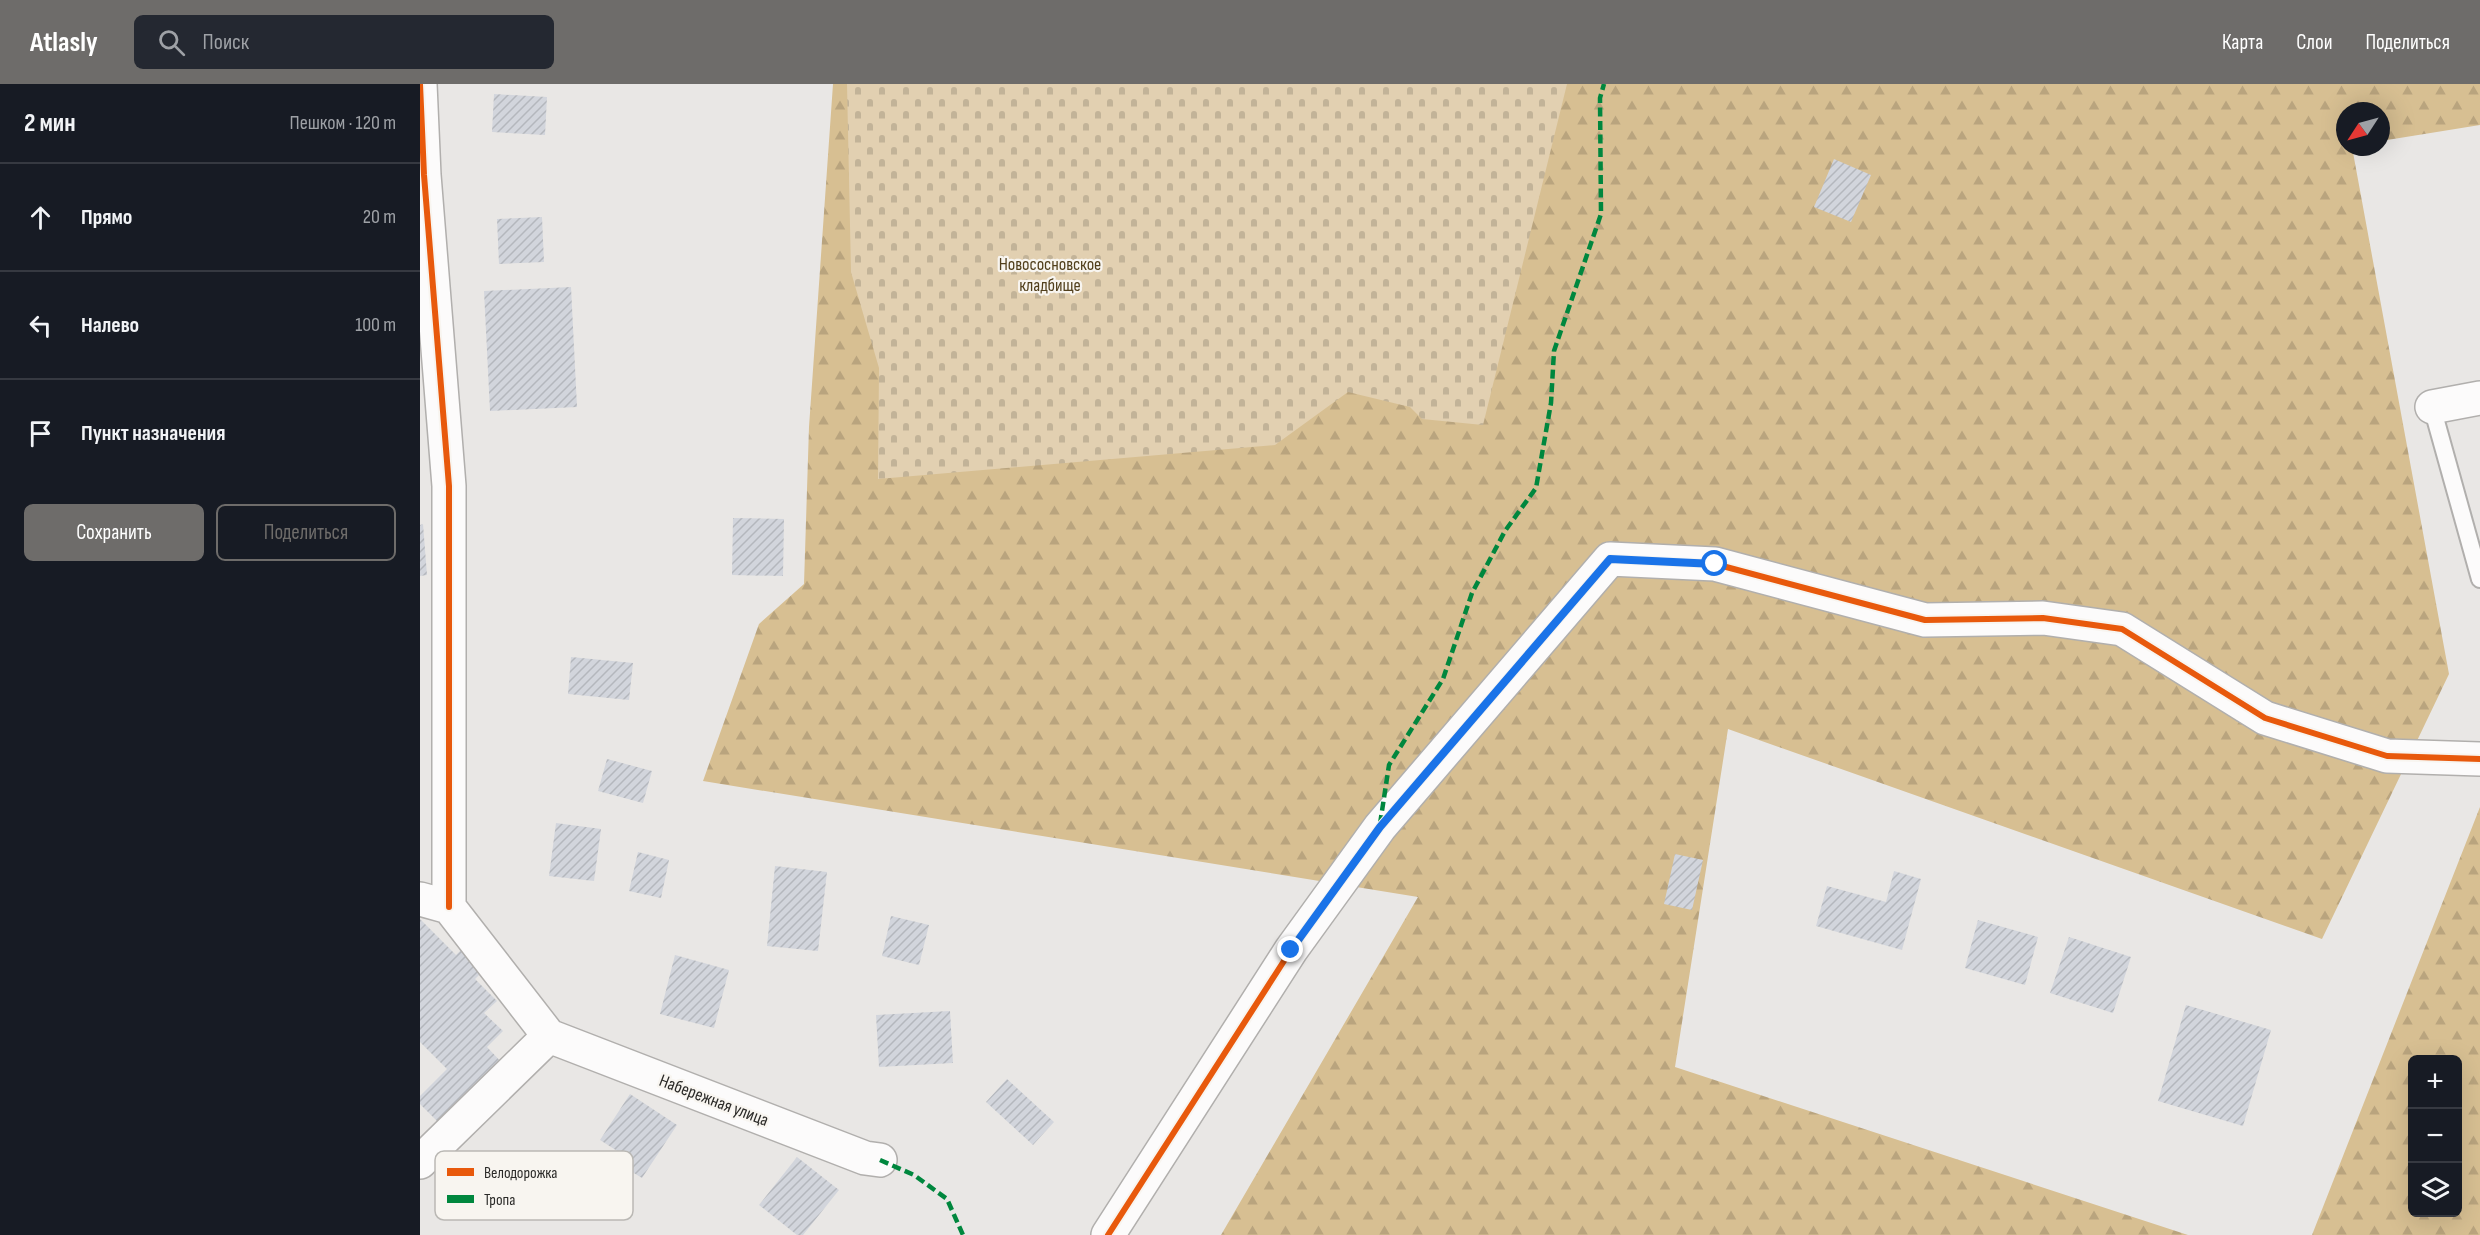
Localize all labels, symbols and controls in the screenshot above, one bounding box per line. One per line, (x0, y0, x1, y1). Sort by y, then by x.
search box (134, 15, 554, 69)
text: Atlasly (30, 26, 98, 59)
icon: search (155, 26, 188, 59)
text: Поиск (203, 29, 249, 56)
text: Карта (2222, 30, 2263, 55)
text: Слои (2296, 30, 2332, 55)
text: Поделиться (2365, 30, 2450, 55)
north arrow (2336, 102, 2390, 156)
text: 2 мин (24, 108, 76, 139)
text: Пешком · 120 m (290, 111, 396, 135)
icon: ahead (24, 201, 57, 234)
text: Прямо (81, 204, 132, 231)
text: 20 m (363, 205, 396, 229)
park label: Новососновское кладбище (999, 254, 1101, 296)
icon: left (24, 309, 57, 342)
text: Налево (81, 312, 139, 339)
text: 100 m (355, 313, 396, 337)
icon: arrive (24, 417, 57, 450)
text: Пункт назначения (81, 420, 225, 447)
button: Сохранить (24, 504, 204, 561)
button: Поделиться (216, 504, 396, 561)
route start (1701, 550, 1727, 576)
route end (1277, 936, 1303, 962)
map controls (2408, 1055, 2462, 1217)
button: + (2408, 1055, 2462, 1109)
street label: Набережная улица (656, 1070, 771, 1131)
button: − (2408, 1109, 2462, 1163)
legend (435, 1151, 633, 1220)
button: layers (2408, 1163, 2462, 1217)
text: Велодорожка (484, 1164, 557, 1183)
text: Тропа (484, 1191, 515, 1210)

